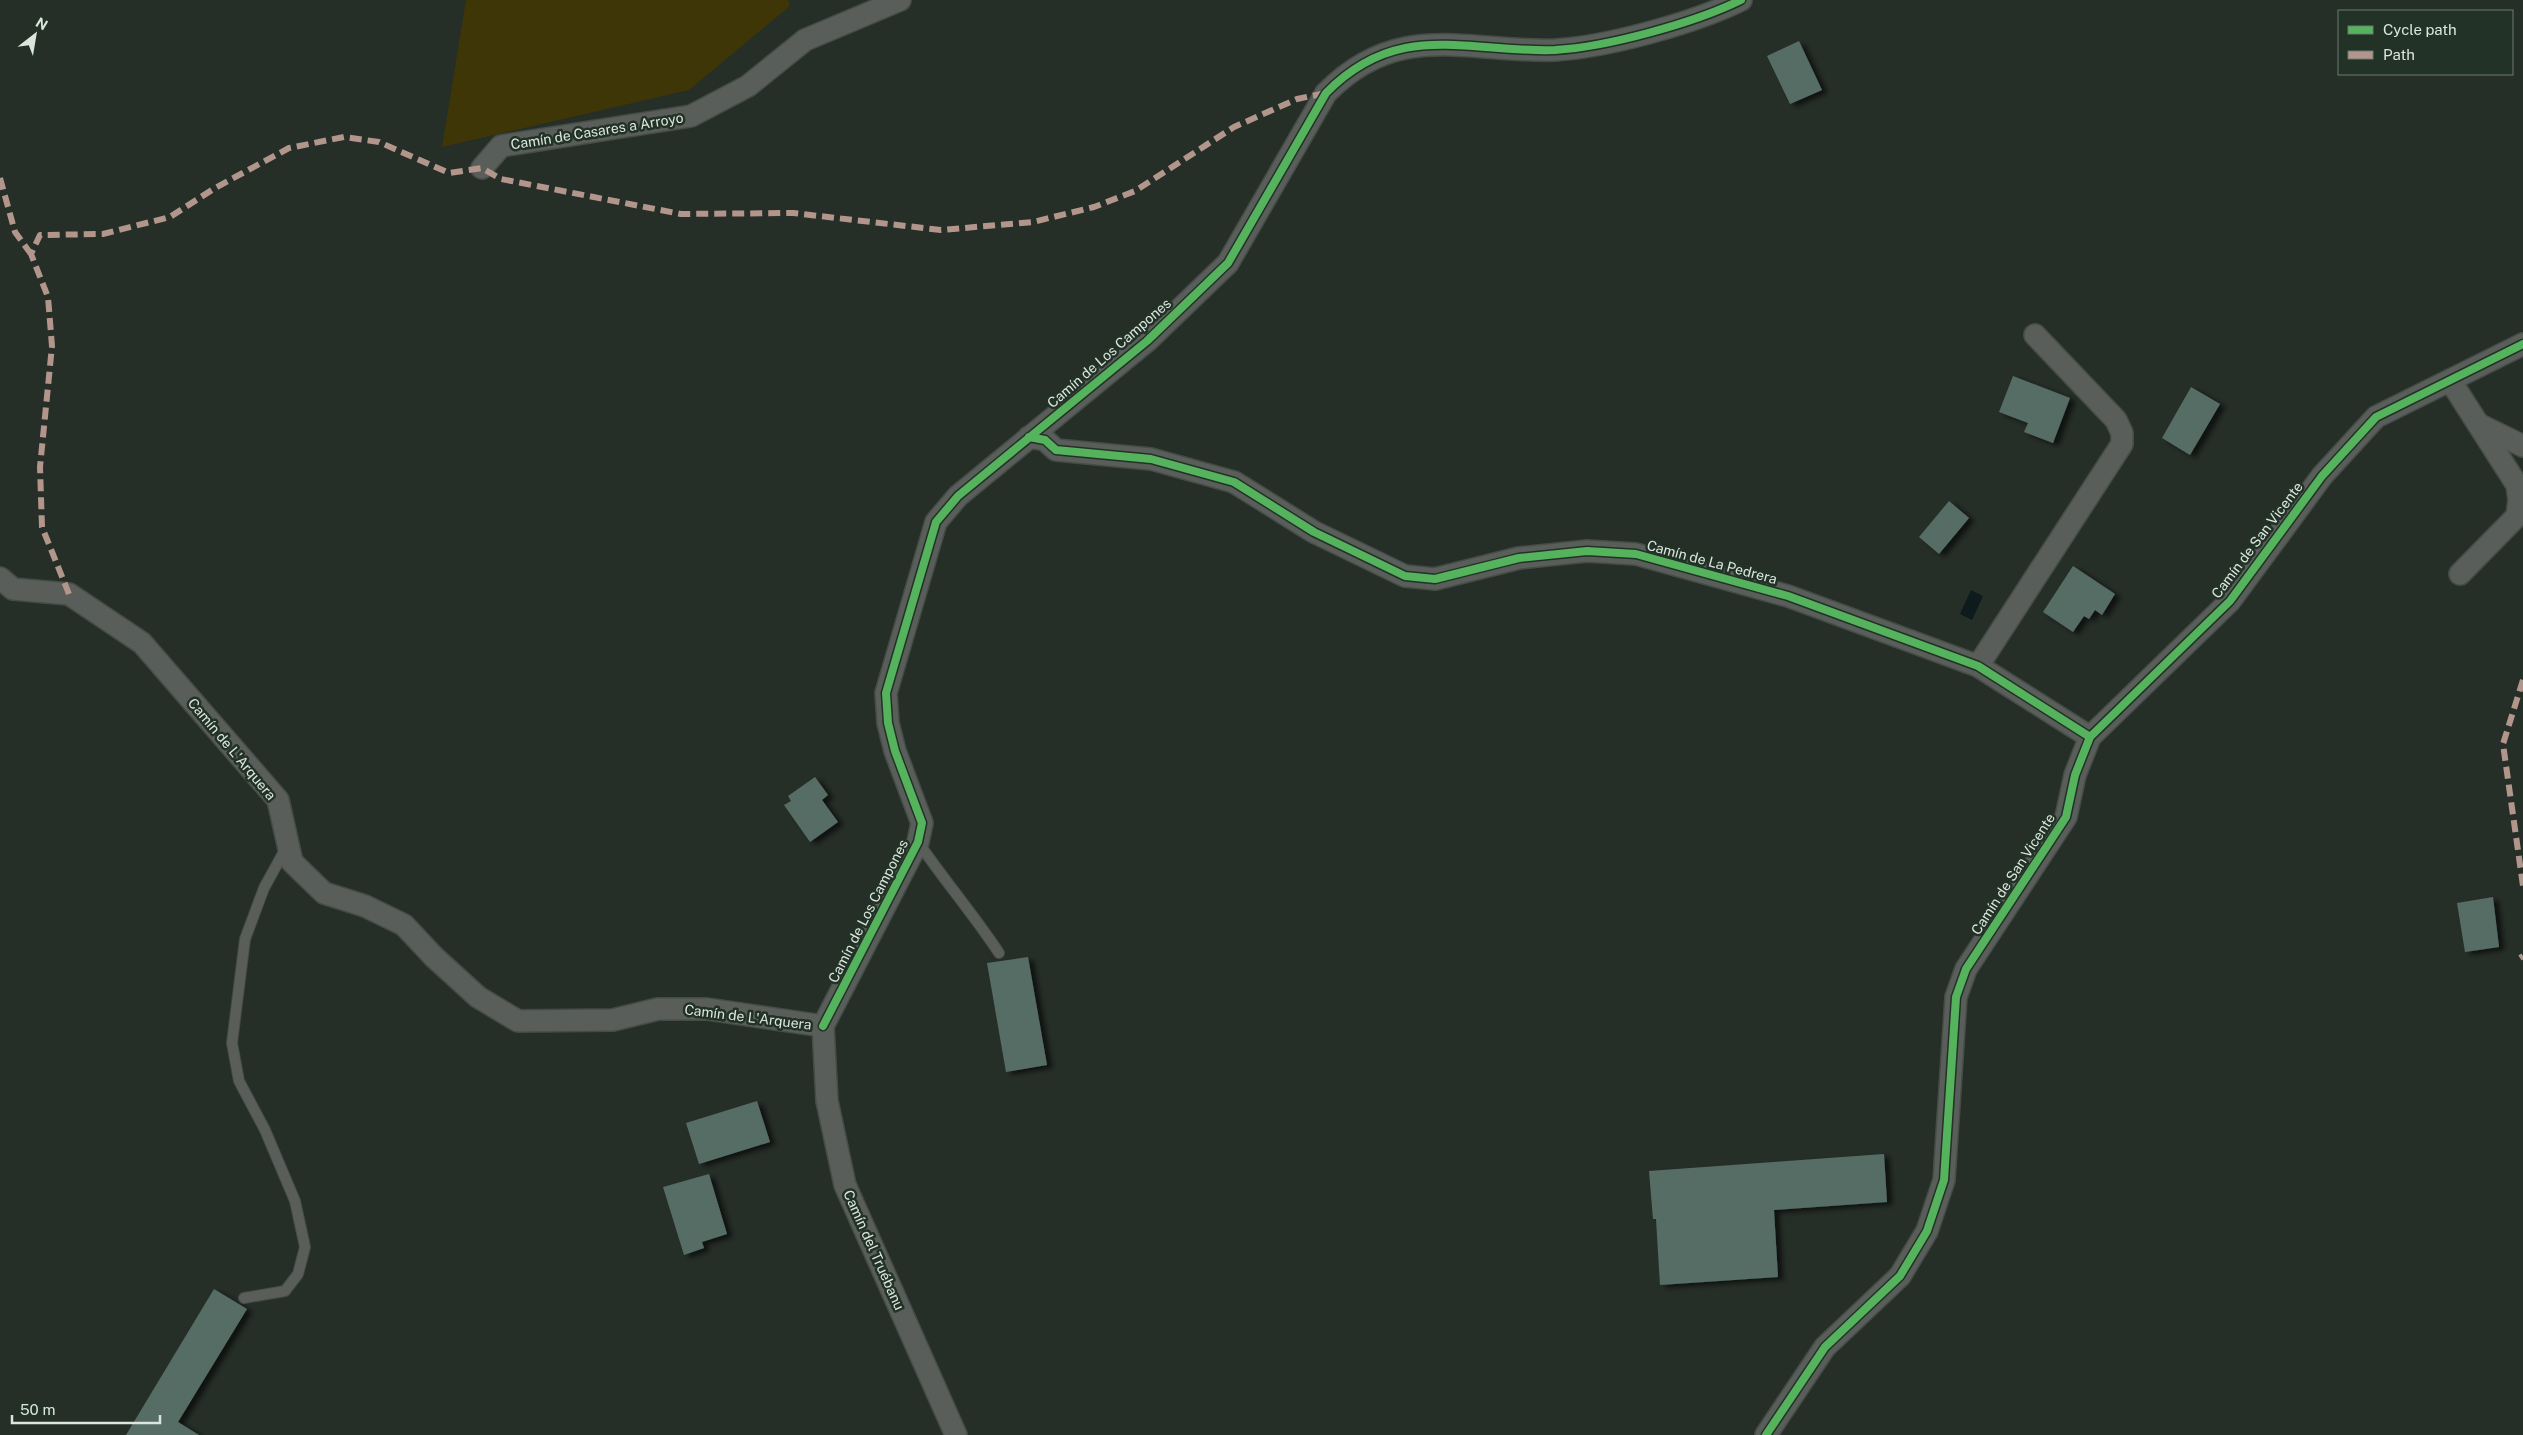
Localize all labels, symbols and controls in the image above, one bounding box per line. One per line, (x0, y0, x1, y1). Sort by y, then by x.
north arrow (10, 10, 60, 60)
legend (2338, 10, 2513, 75)
text: N (33, 14, 51, 34)
text: Cycle path (2383, 21, 2457, 38)
text: Path (2383, 46, 2415, 63)
street label: Camín de Casares a Arroyo (510, 109, 685, 153)
street label: Camín de Los Campones (1044, 295, 1174, 411)
street label: Camín de San Vicente (2208, 479, 2306, 601)
street label: Camín de La Pedrera (1645, 537, 1779, 587)
street label: Camín de L'Arquera (185, 695, 279, 803)
street label: Camín de San Vicente (1968, 810, 2058, 938)
street label: Camín de Los Campones (825, 837, 911, 985)
street label: Camín de L'Arquera (684, 1001, 812, 1033)
street label: Camín del Truébanu (840, 1188, 908, 1312)
scale bar (12, 1392, 160, 1424)
text: 50 m (20, 1401, 55, 1418)

